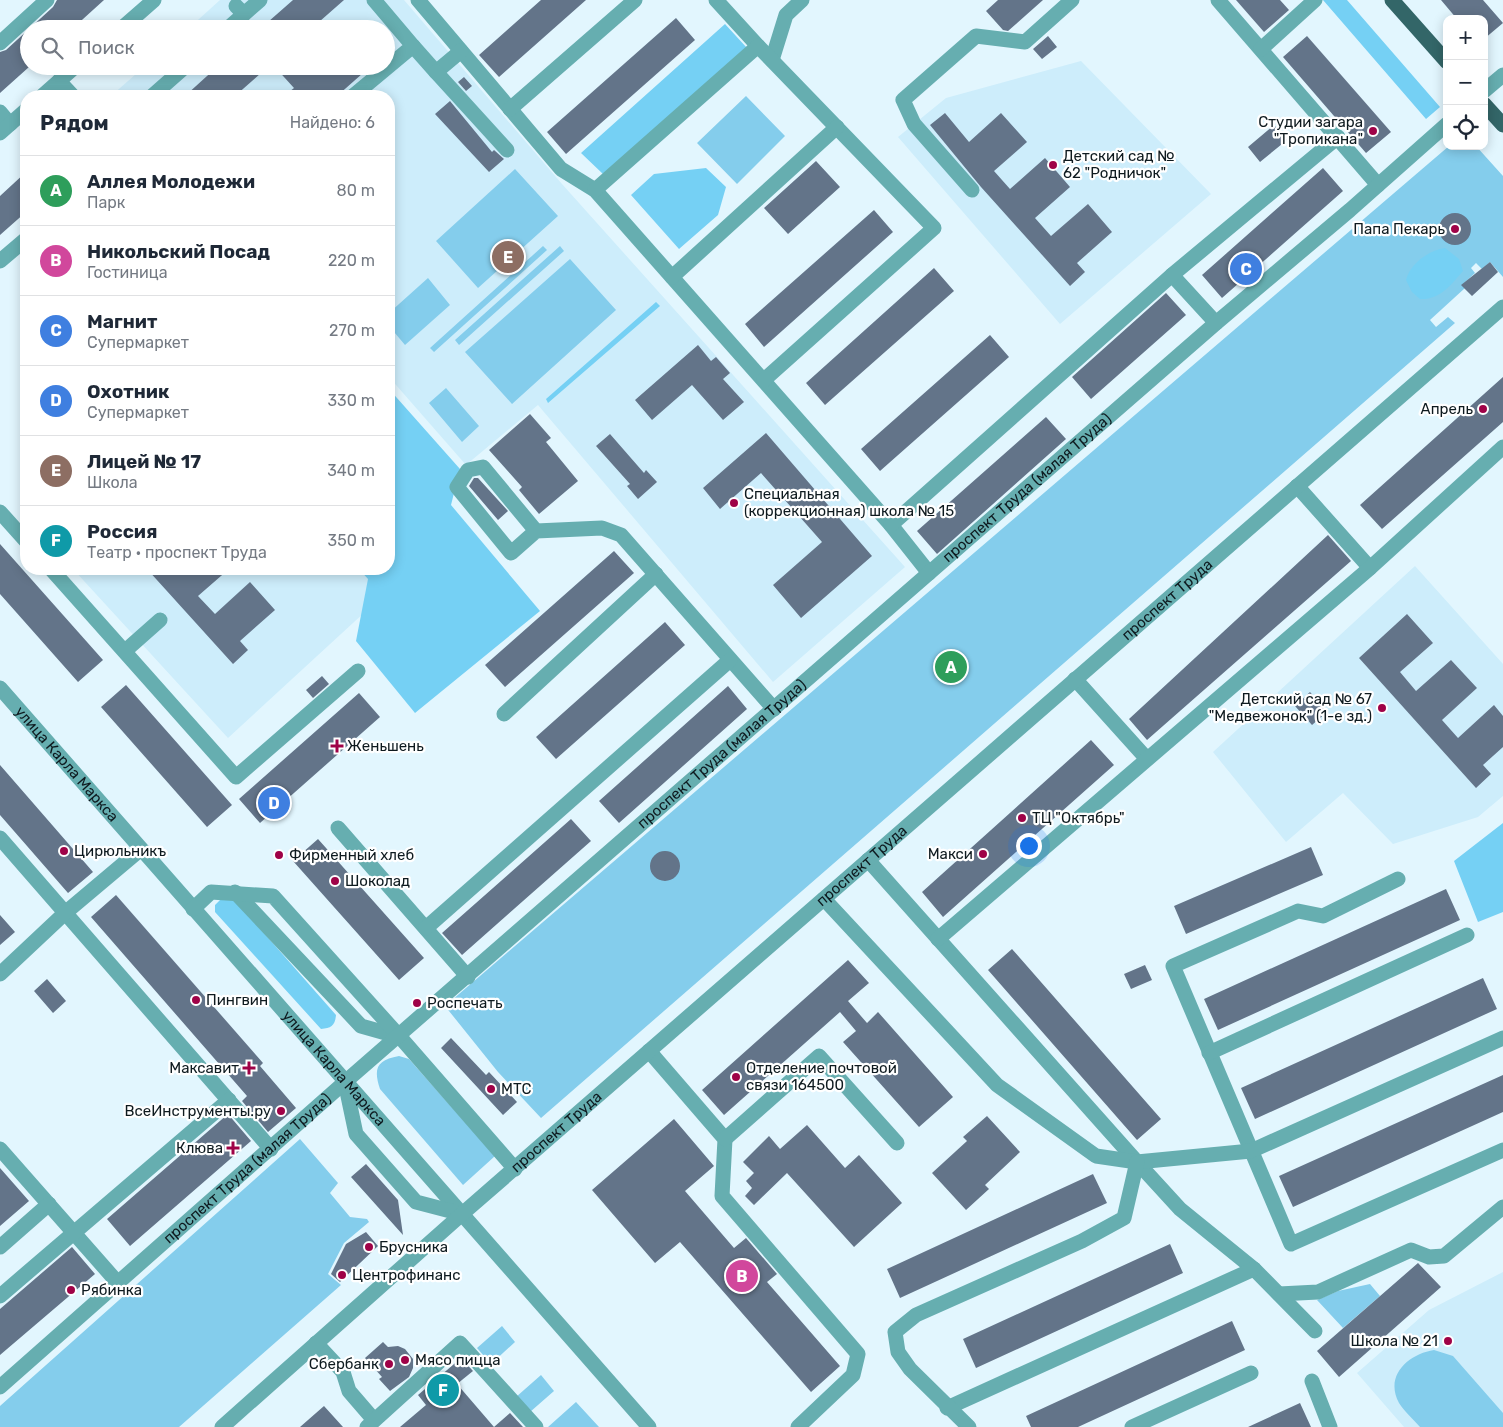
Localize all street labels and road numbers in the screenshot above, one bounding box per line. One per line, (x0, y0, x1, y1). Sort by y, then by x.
street label: проспект Труда (малая Труда) (939, 409, 1115, 566)
street label: проспект Труда (1118, 555, 1216, 644)
street label: проспект Труда (малая Труда) (634, 675, 810, 832)
street label: улица Карла Маркса (11, 702, 122, 825)
street label: проспект Труда (813, 821, 911, 910)
street label: улица Карла Маркса (278, 1007, 389, 1130)
street label: проспект Труда (507, 1087, 605, 1176)
street label: проспект Труда (малая Труда) (160, 1090, 335, 1247)

